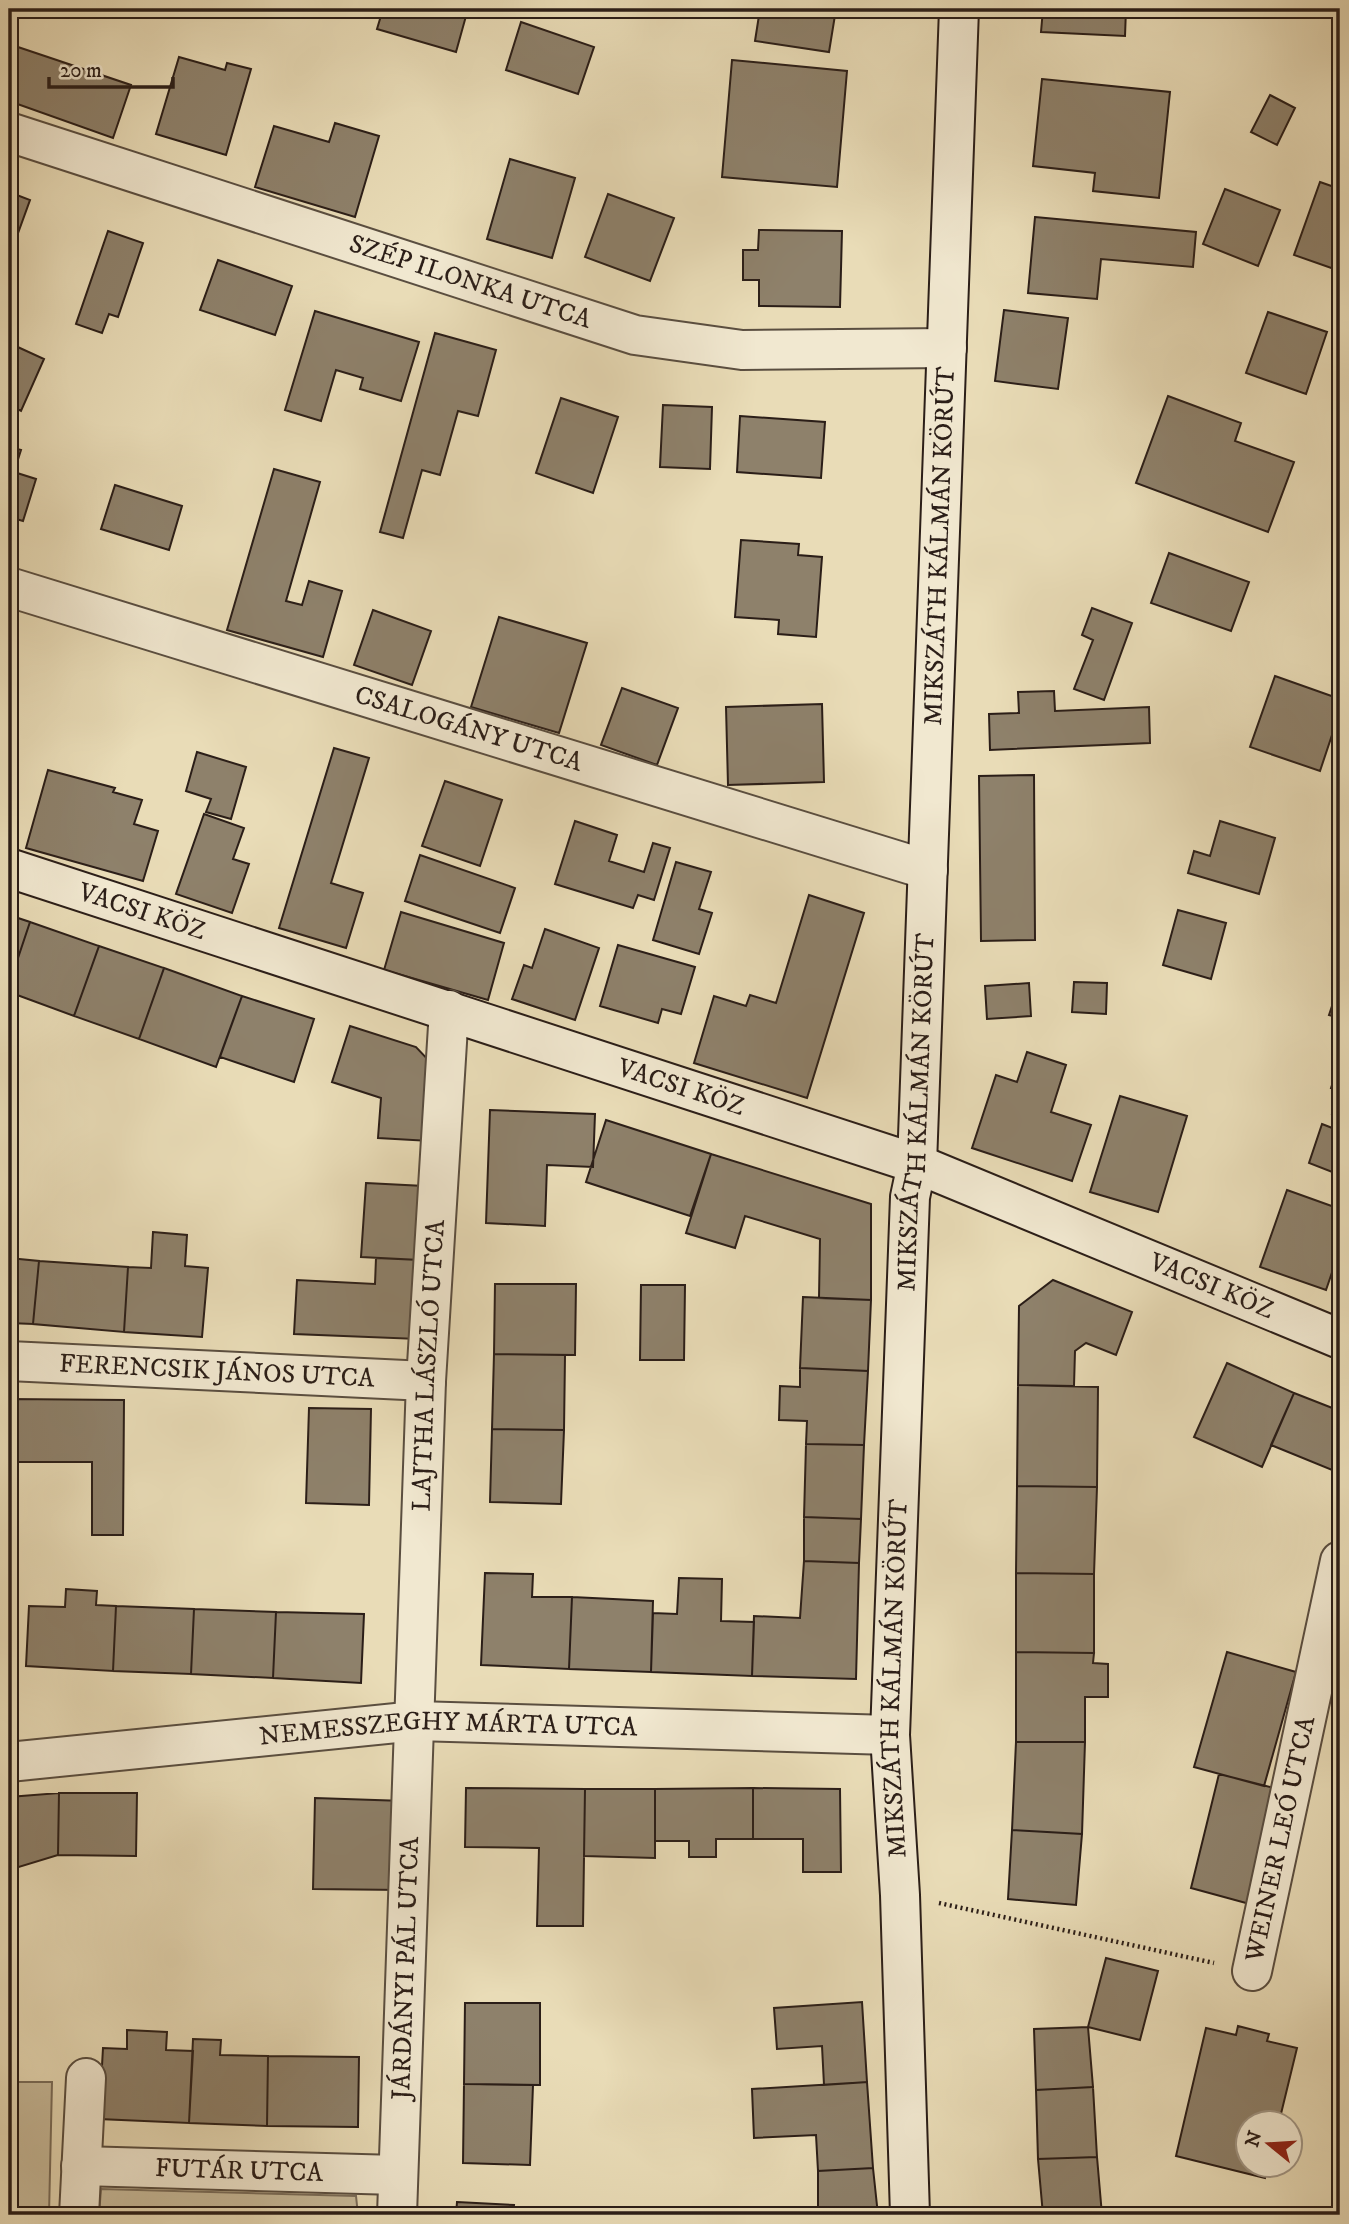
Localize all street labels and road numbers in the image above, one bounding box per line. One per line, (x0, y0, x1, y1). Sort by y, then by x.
street label: SZÉP ILONKA UTCA (345, 227, 596, 336)
street label: MIKSZÁTH KÁLMÁN KÖRÚT (916, 366, 963, 726)
street label: CSALOGÁNY UTCA (351, 678, 587, 779)
street label: VACSI KÖZ (73, 875, 210, 948)
street label: MIKSZÁTH KÁLMÁN KÖRÚT (890, 932, 942, 1292)
street label: VACSI KÖZ (612, 1051, 749, 1123)
street label: LAJTHA LÁSZLÓ UTCA (405, 1218, 452, 1512)
street label: VACSI KÖZ (1144, 1245, 1279, 1326)
street label: FERENCSIK JÁNOS UTCA (58, 1347, 376, 1395)
street label: MIKSZÁTH KÁLMÁN KÖRÚT (873, 1498, 915, 1859)
street label: NEMESSZEGHY MÁRTA UTCA (258, 1704, 638, 1753)
street label: WEINER LEÓ UTCA (1238, 1713, 1323, 1966)
street label: JÁRDÁNYI PÁL UTCA (384, 1836, 427, 2102)
street label: FUTÁR UTCA (154, 2152, 324, 2189)

